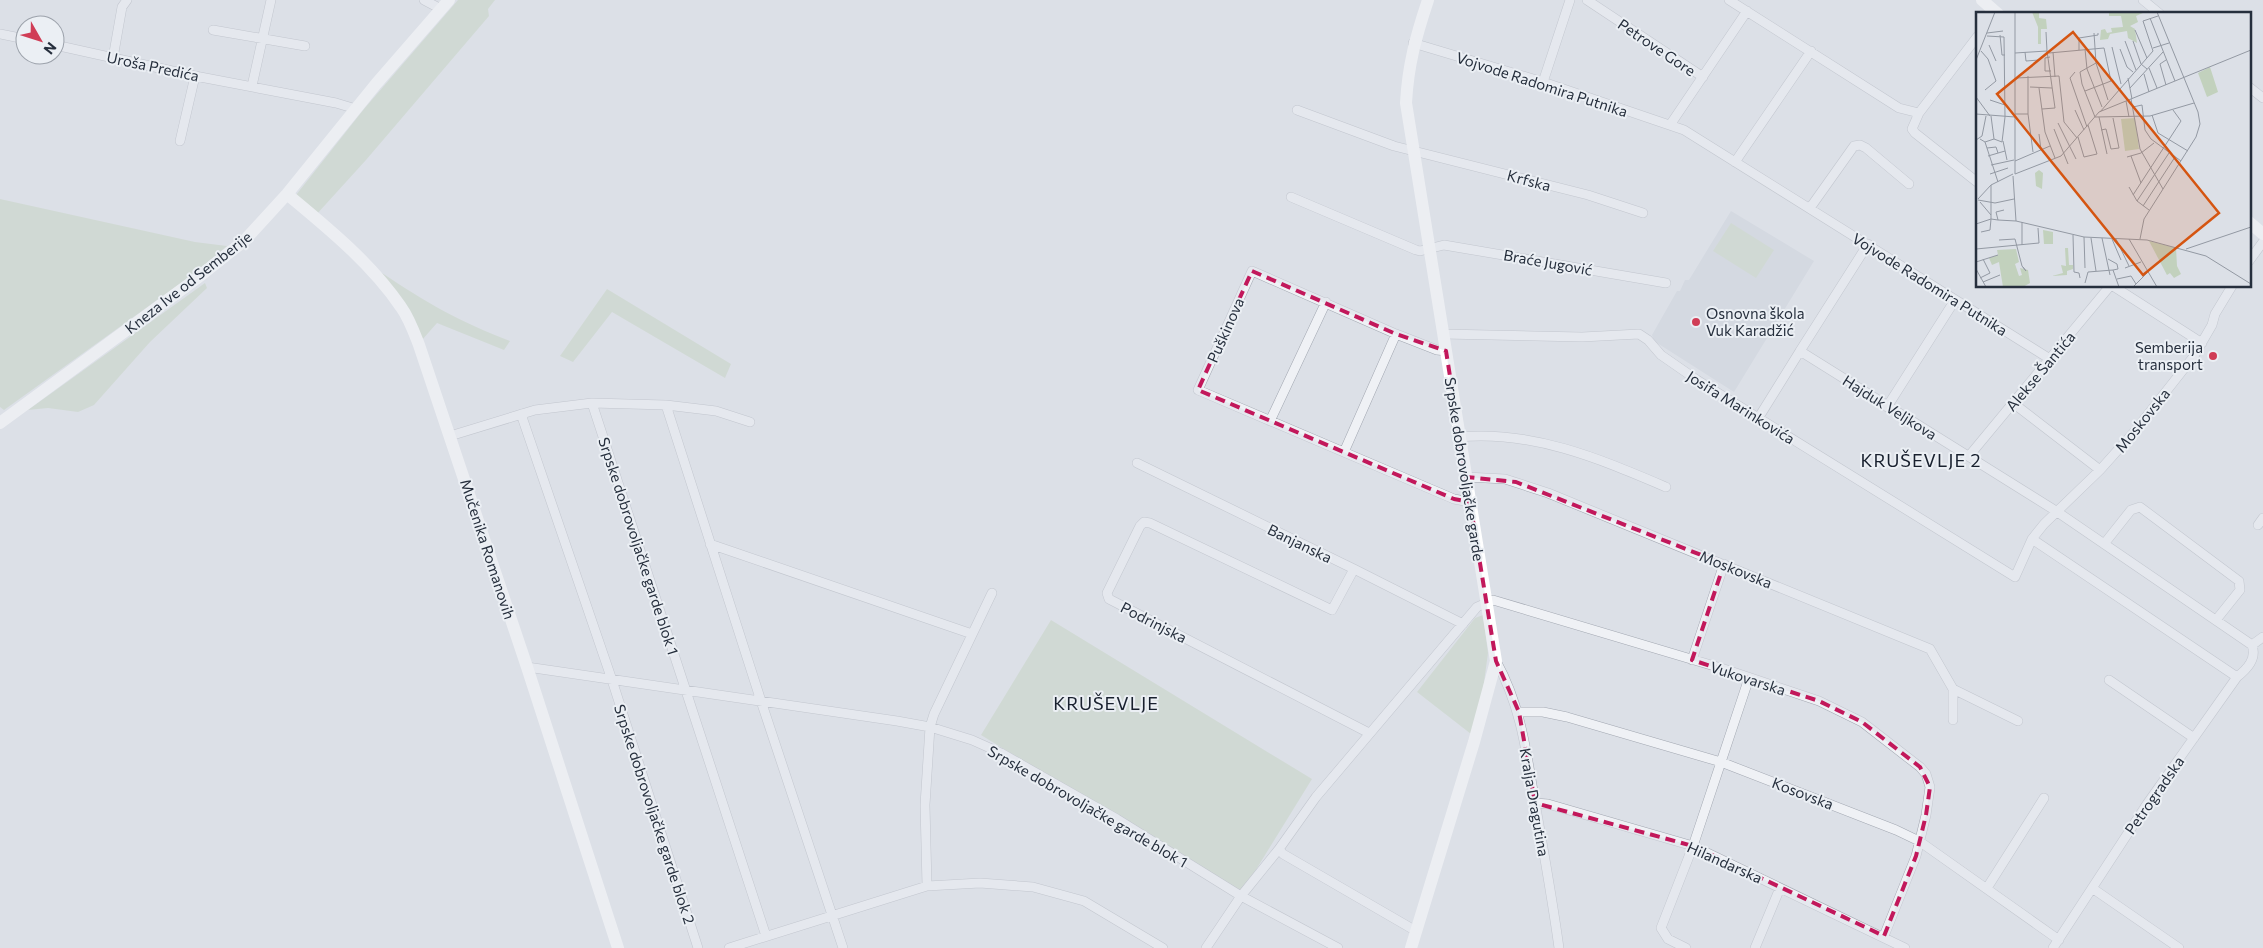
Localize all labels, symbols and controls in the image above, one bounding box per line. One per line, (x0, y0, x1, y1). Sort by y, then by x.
inset map (1976, 12, 2250, 288)
north arrow (15, 15, 65, 65)
street label: Petrove Gore (1615, 15, 1699, 79)
text: N (41, 39, 60, 58)
street label: Uroša Predića (105, 47, 201, 85)
street label: Vojvode Radomira Putnika (1454, 48, 1630, 120)
street label: Krfska (1505, 166, 1553, 194)
street label: Kneza Ive od Semberije (121, 227, 255, 337)
street label: Vojvode Radomira Putnika (1849, 229, 2011, 339)
street label: Braće Jugović (1502, 245, 1594, 279)
street label: Puškinova (1203, 295, 1247, 365)
place label: Osnovna škola Vuk Karadžić (1706, 304, 1805, 339)
marker: Osnovna škola Vuk Karadžić (1690, 316, 1702, 328)
street label: Alekse Šantića (2001, 327, 2078, 414)
place label: Semberija transport (2135, 338, 2203, 373)
marker: Semberija transport (2207, 350, 2219, 362)
street label: Josifa Marinkovića (1684, 366, 1798, 448)
street label: Hajduk Veljkova (1840, 371, 1940, 443)
street label: Srpske dobrovoljačke garde (1442, 376, 1488, 562)
street label: Moskovska (2111, 384, 2173, 456)
street label: Srpske dobrovoljačke garde blok 1 (595, 435, 683, 657)
district label: KRUŠEVLJE 2 (1860, 449, 1982, 471)
street label: Mučenika Romanovih (457, 477, 519, 621)
street label: Banjanska (1265, 520, 1335, 566)
street label: Moskovska (1697, 546, 1775, 592)
street label: Podrinjska (1118, 598, 1190, 646)
street label: Vukovarska (1708, 657, 1788, 699)
district label: KRUŠEVLJE (1053, 692, 1159, 714)
street label: Srpske dobrovoljačke garde blok 2 (611, 702, 699, 926)
street label: Srpske dobrovoljačke garde blok 1 (985, 741, 1191, 871)
street label: Kralja Dragutina (1517, 746, 1553, 858)
street label: Petrogradska (2121, 753, 2187, 837)
street label: Kosovska (1770, 773, 1836, 813)
street label: Hilandarska (1685, 837, 1765, 887)

